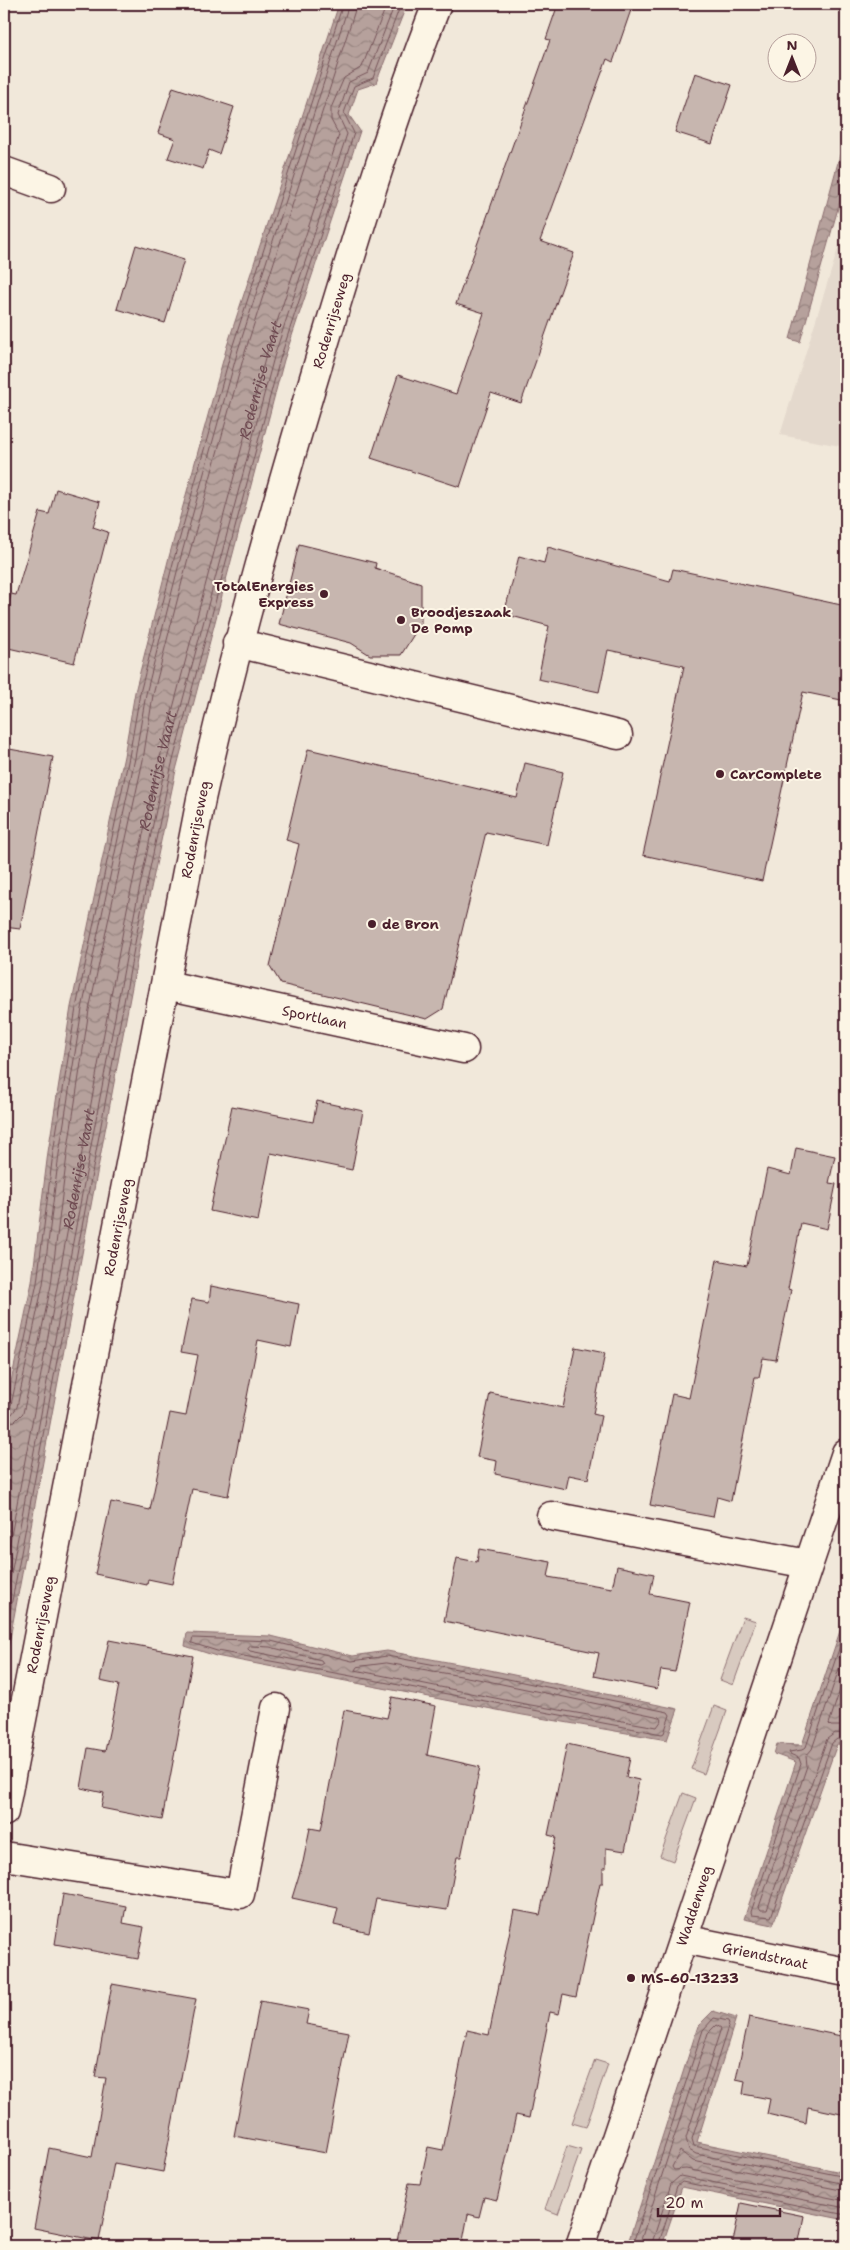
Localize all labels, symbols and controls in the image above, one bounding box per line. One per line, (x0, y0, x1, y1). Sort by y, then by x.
north arrow (768, 32, 818, 82)
text: N (786, 36, 798, 54)
street label: Rodenrijseweg (308, 270, 354, 371)
water label: Rodenrijse Vaart (234, 318, 287, 442)
place label: TotalEnergies Express (214, 577, 314, 611)
marker: TotalEnergies Express (318, 588, 330, 600)
place label: Broodjeszaak De Pomp (411, 603, 511, 637)
marker: Broodjeszaak De Pomp (395, 614, 407, 626)
water label: Rodenrijse Vaart (134, 708, 182, 832)
place label: CarComplete (730, 765, 822, 783)
marker: CarComplete (714, 768, 726, 780)
street label: Rodenrijseweg (177, 779, 214, 880)
place label: de Bron (382, 915, 439, 933)
marker: de Bron (366, 918, 378, 930)
street label: Sportlaan (280, 1001, 349, 1033)
water label: Rodenrijse Vaart (58, 1106, 100, 1231)
street label: Rodenrijseweg (99, 1177, 136, 1277)
street label: Rodenrijseweg (22, 1574, 59, 1675)
street label: Waddenweg (672, 1863, 716, 1948)
street label: Griendstraat (721, 1938, 810, 1973)
place label: MS-60-13233 (641, 1969, 739, 1987)
marker: MS-60-13233 (625, 1972, 637, 1984)
scale bar (658, 2185, 780, 2217)
text: 20 m (665, 2193, 704, 2213)

